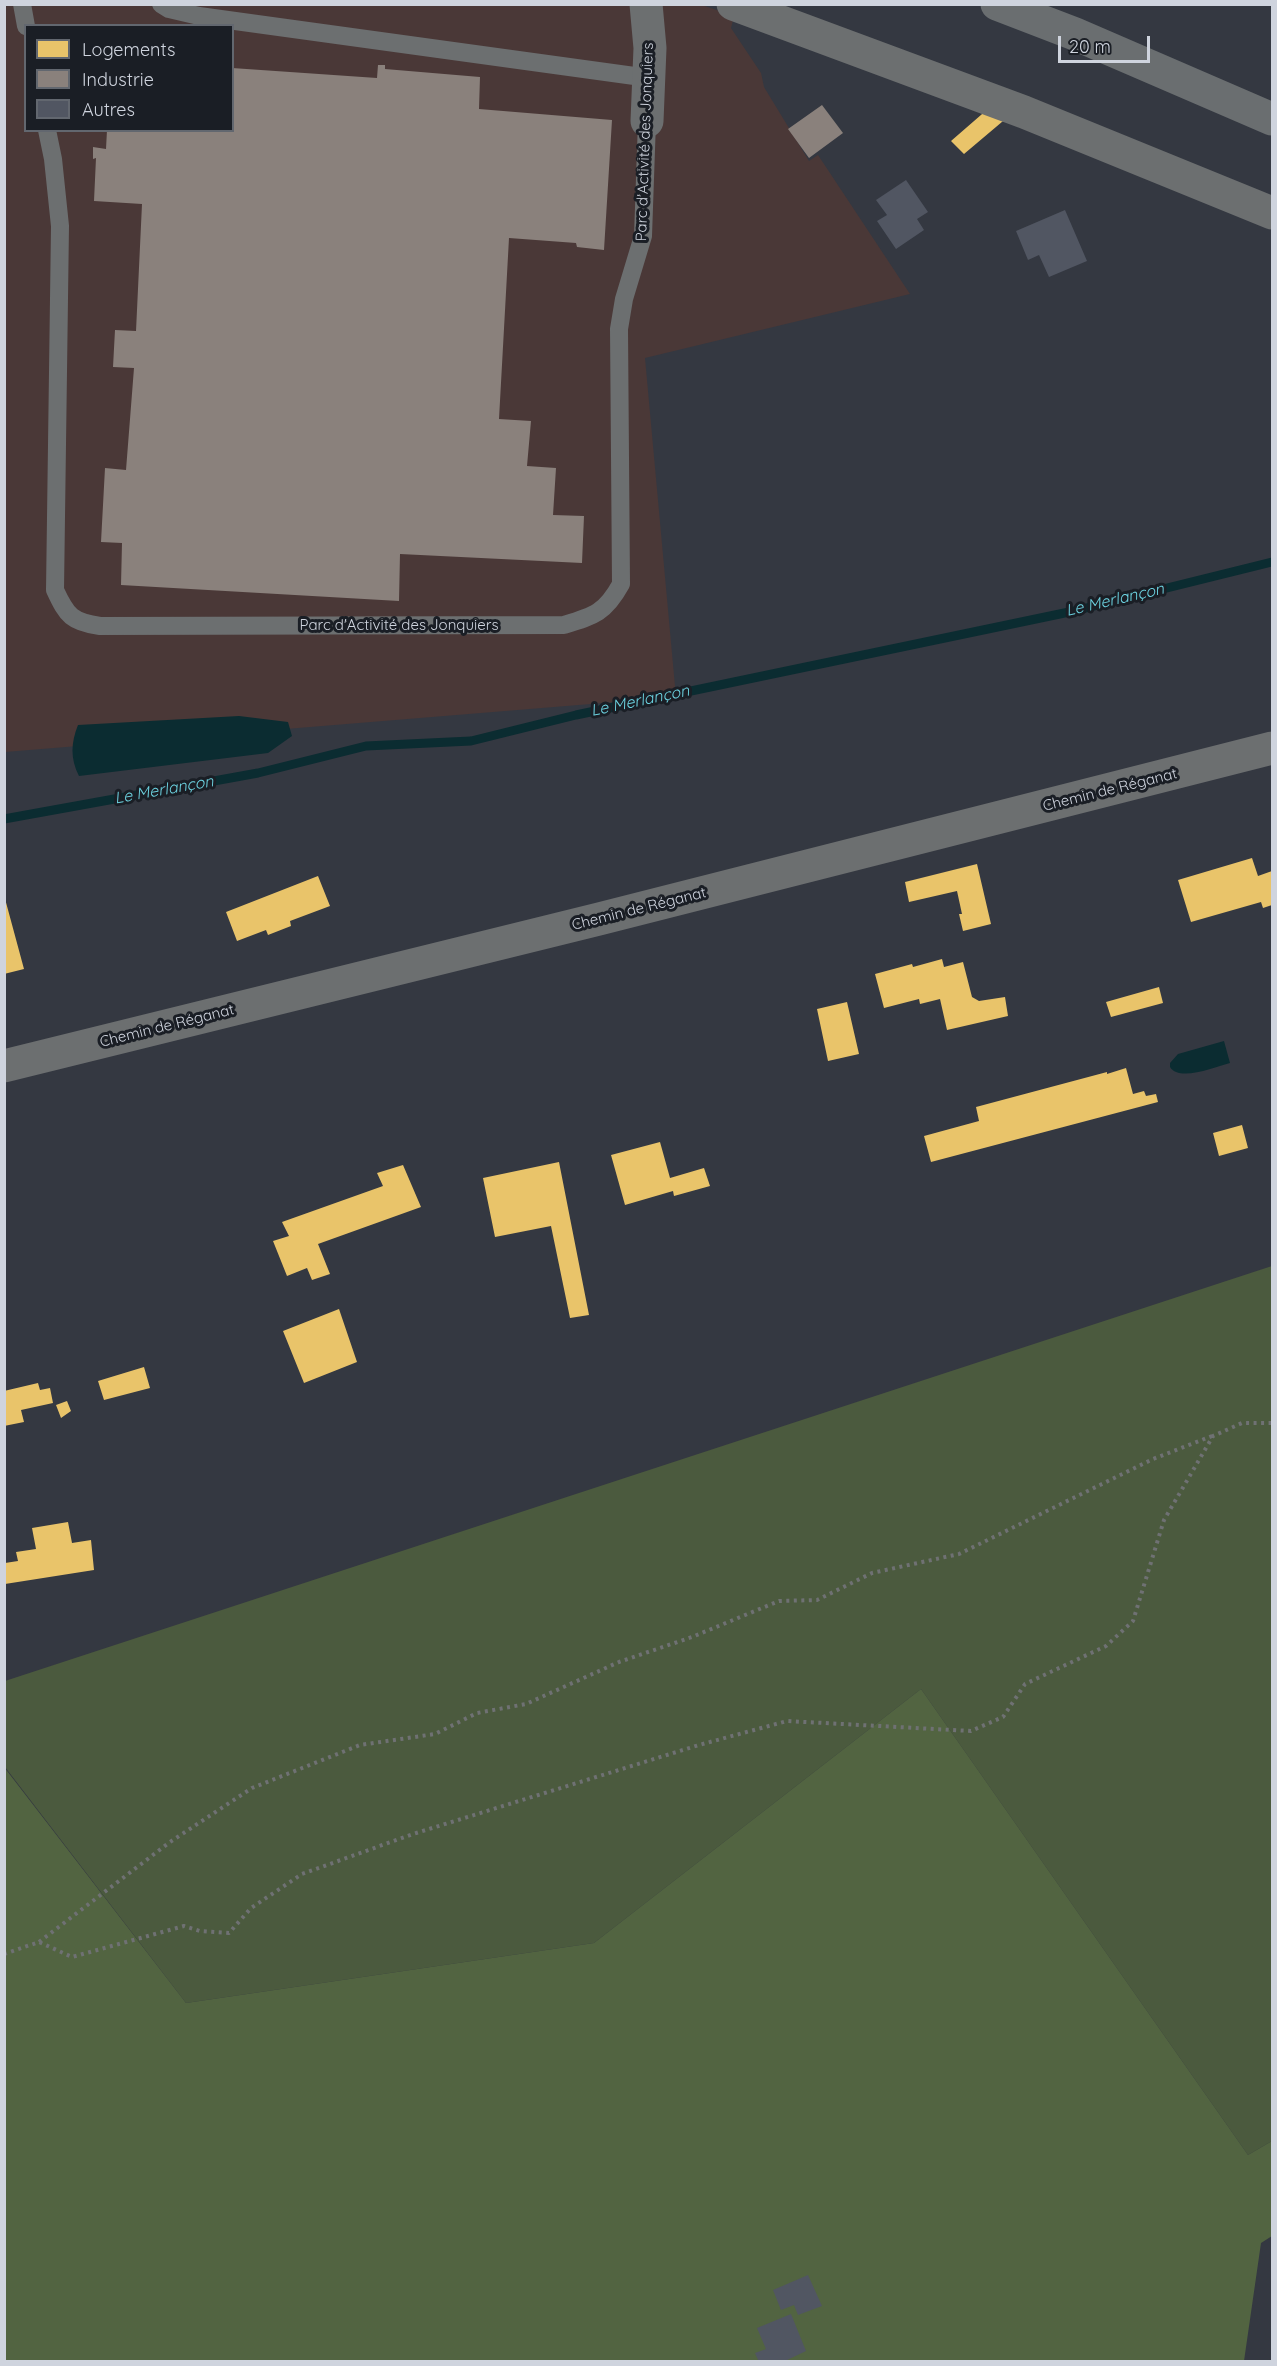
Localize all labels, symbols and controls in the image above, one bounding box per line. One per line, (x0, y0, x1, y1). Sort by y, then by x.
legend (24, 24, 234, 132)
scale bar (1061, 24, 1152, 62)
text: 20 m (1069, 35, 1111, 58)
text: Logements (82, 38, 175, 61)
street label: Parc d'Activité des Jonquiers (633, 42, 657, 242)
text: Industrie (82, 68, 154, 91)
text: Autres (82, 98, 135, 121)
water label: Le Merlançon (1064, 579, 1166, 621)
street label: Parc d'Activité des Jonquiers (300, 616, 498, 634)
water label: Le Merlançon (589, 681, 691, 721)
street label: Chemin de Réganat (1041, 765, 1179, 815)
water label: Le Merlançon (113, 772, 215, 808)
street label: Chemin de Réganat (570, 884, 708, 934)
street label: Chemin de Réganat (98, 1001, 236, 1051)

